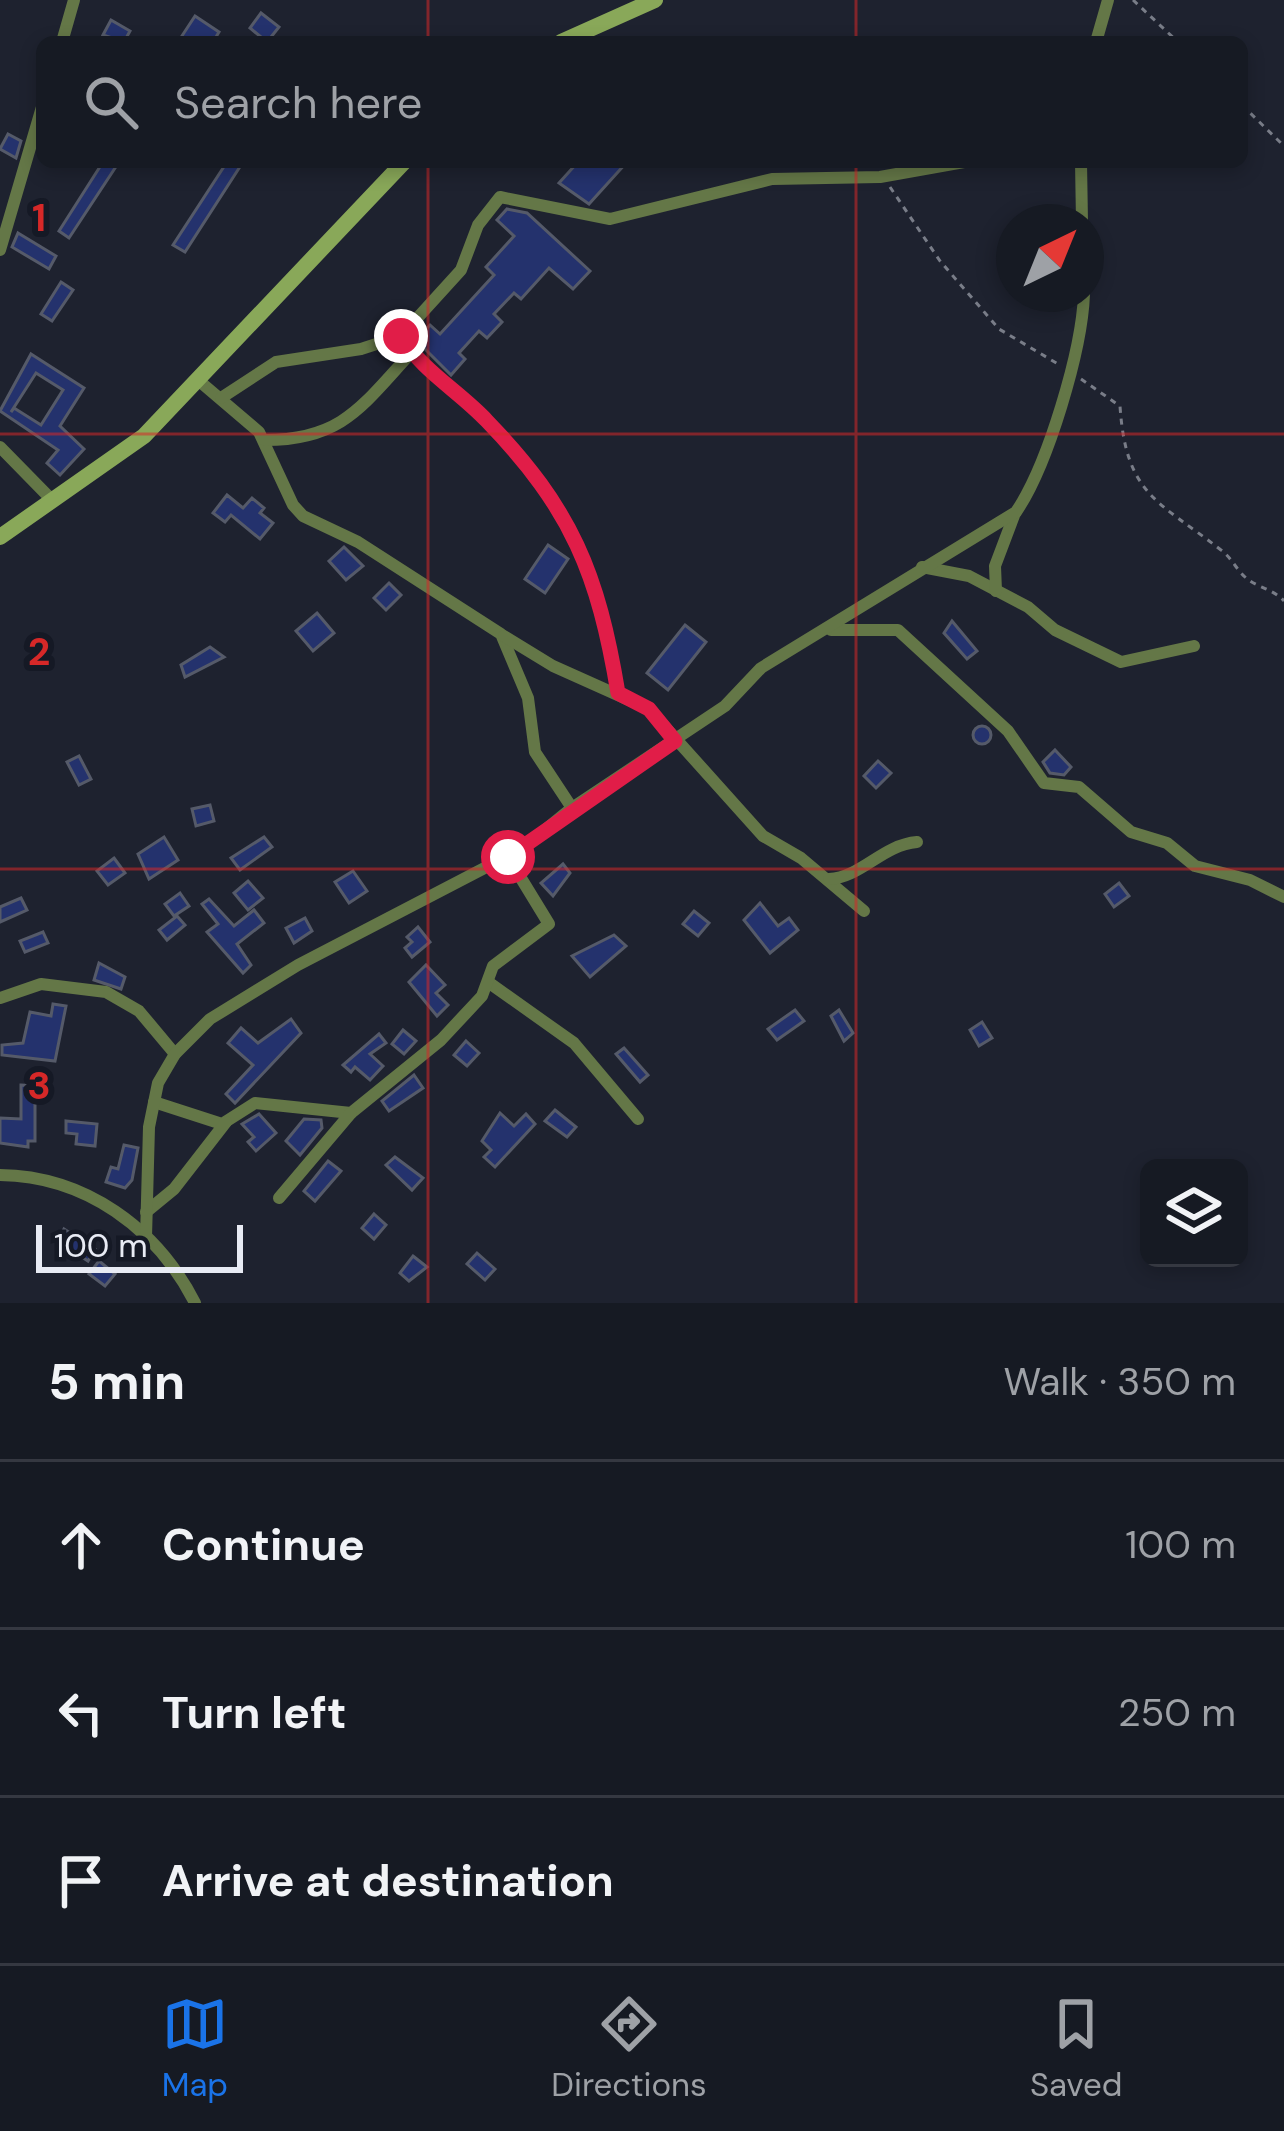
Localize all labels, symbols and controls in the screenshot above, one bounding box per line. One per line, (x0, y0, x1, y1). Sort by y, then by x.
search box (36, 36, 1248, 168)
icon: search (78, 69, 144, 135)
text: Search here (174, 73, 422, 132)
text: 1 (32, 192, 46, 243)
north arrow (996, 204, 1104, 312)
route end (374, 309, 428, 363)
text: 2 (28, 626, 50, 677)
route start (481, 830, 535, 884)
text: 3 (27, 1060, 51, 1111)
map controls (1140, 1159, 1248, 1267)
button: layers (1140, 1159, 1248, 1267)
scale bar (36, 1219, 243, 1272)
text: 100 m (54, 1224, 148, 1267)
text: 5 min (48, 1348, 185, 1415)
text: Walk · 350 m (1003, 1356, 1236, 1407)
icon: ahead (48, 1512, 114, 1578)
text: Continue (162, 1515, 365, 1574)
text: 100 m (1125, 1519, 1236, 1570)
icon: left (48, 1680, 114, 1746)
text: Turn left (162, 1683, 346, 1742)
text: 250 m (1118, 1687, 1236, 1738)
icon: arrive (48, 1848, 114, 1914)
text: Arrive at destination (162, 1851, 614, 1910)
tab: Map (162, 1991, 228, 2106)
tab: Directions (551, 1991, 707, 2106)
tab: Saved (1030, 1991, 1122, 2106)

